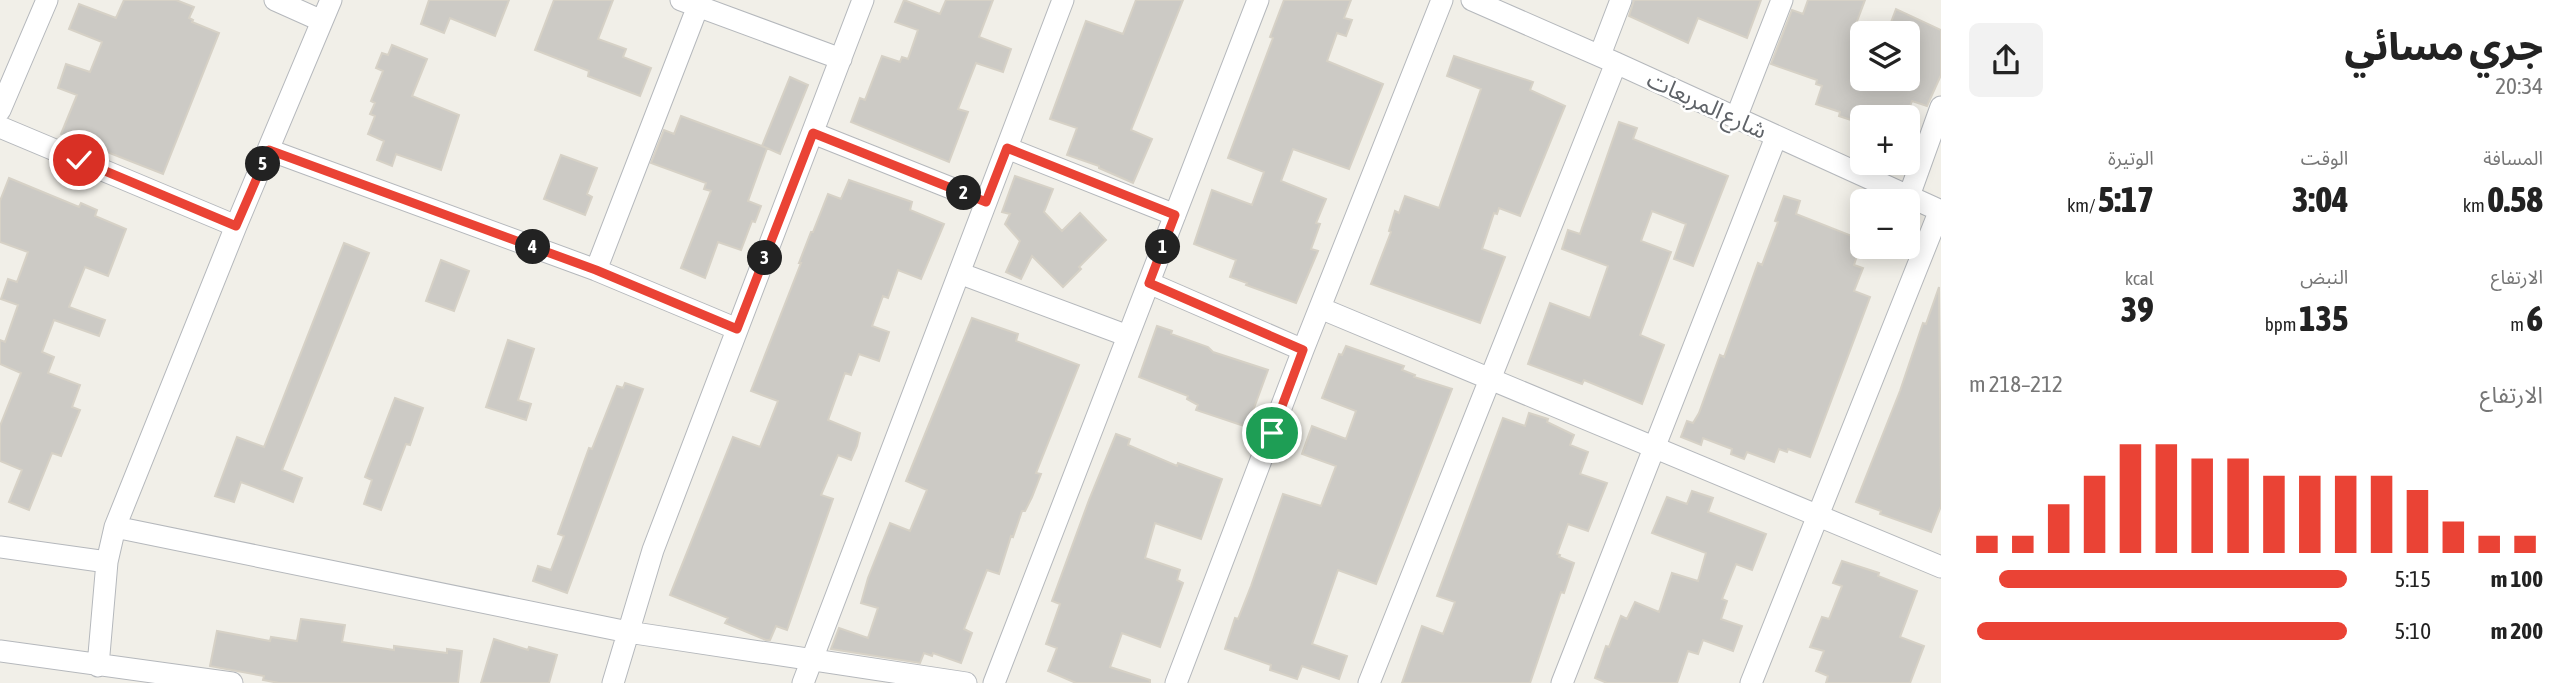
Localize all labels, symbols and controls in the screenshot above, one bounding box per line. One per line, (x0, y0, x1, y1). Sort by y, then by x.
map controls (1850, 21, 1920, 259)
button: layers (1850, 21, 1920, 91)
button: share (1969, 23, 2043, 97)
text: جري مسائي (2345, 25, 2543, 68)
street label: شارع المربعات (1641, 66, 1771, 148)
text: 20:34 (2495, 73, 2543, 99)
button: + (1850, 105, 1920, 175)
pin (49, 130, 109, 190)
icon: check (60, 141, 98, 179)
pin: 5 (246, 146, 280, 182)
text: الوتيرة (2108, 147, 2154, 169)
text: الوقت (2301, 147, 2348, 169)
text: المسافة (2483, 147, 2543, 169)
text: 5 (258, 152, 267, 174)
pin: 2 (946, 176, 982, 210)
text: 5:17 (2098, 179, 2154, 219)
text: 3:04 (2292, 179, 2348, 219)
text: 0.58 (2487, 179, 2543, 219)
text: 2 (959, 181, 968, 203)
button: − (1850, 189, 1920, 259)
text: /km (2067, 194, 2098, 216)
text: km (2463, 194, 2487, 216)
pin: 4 (516, 230, 550, 264)
pin: 1 (1146, 230, 1180, 264)
text: 4 (528, 235, 537, 257)
text: 1 (1158, 235, 1167, 257)
pin: 3 (748, 240, 782, 276)
text: 3 (760, 246, 769, 268)
text: النبض (2300, 266, 2348, 288)
text: الارتفاع (2491, 266, 2543, 288)
text: kcal (2125, 267, 2154, 289)
text: 39 (2121, 289, 2154, 329)
text: 135 (2299, 298, 2348, 338)
text: 6 (2527, 298, 2543, 338)
text: bpm (2265, 313, 2299, 335)
text: m (2510, 313, 2527, 335)
text: 212–218 m (1969, 371, 2063, 397)
text: الارتفاع (2480, 382, 2543, 408)
pin (1242, 403, 1302, 463)
icon: arrive (1253, 414, 1291, 452)
text: 5:15 (2394, 566, 2431, 592)
text: 100 m (2491, 566, 2543, 592)
text: 5:10 (2394, 618, 2431, 644)
text: 200 m (2491, 618, 2543, 644)

